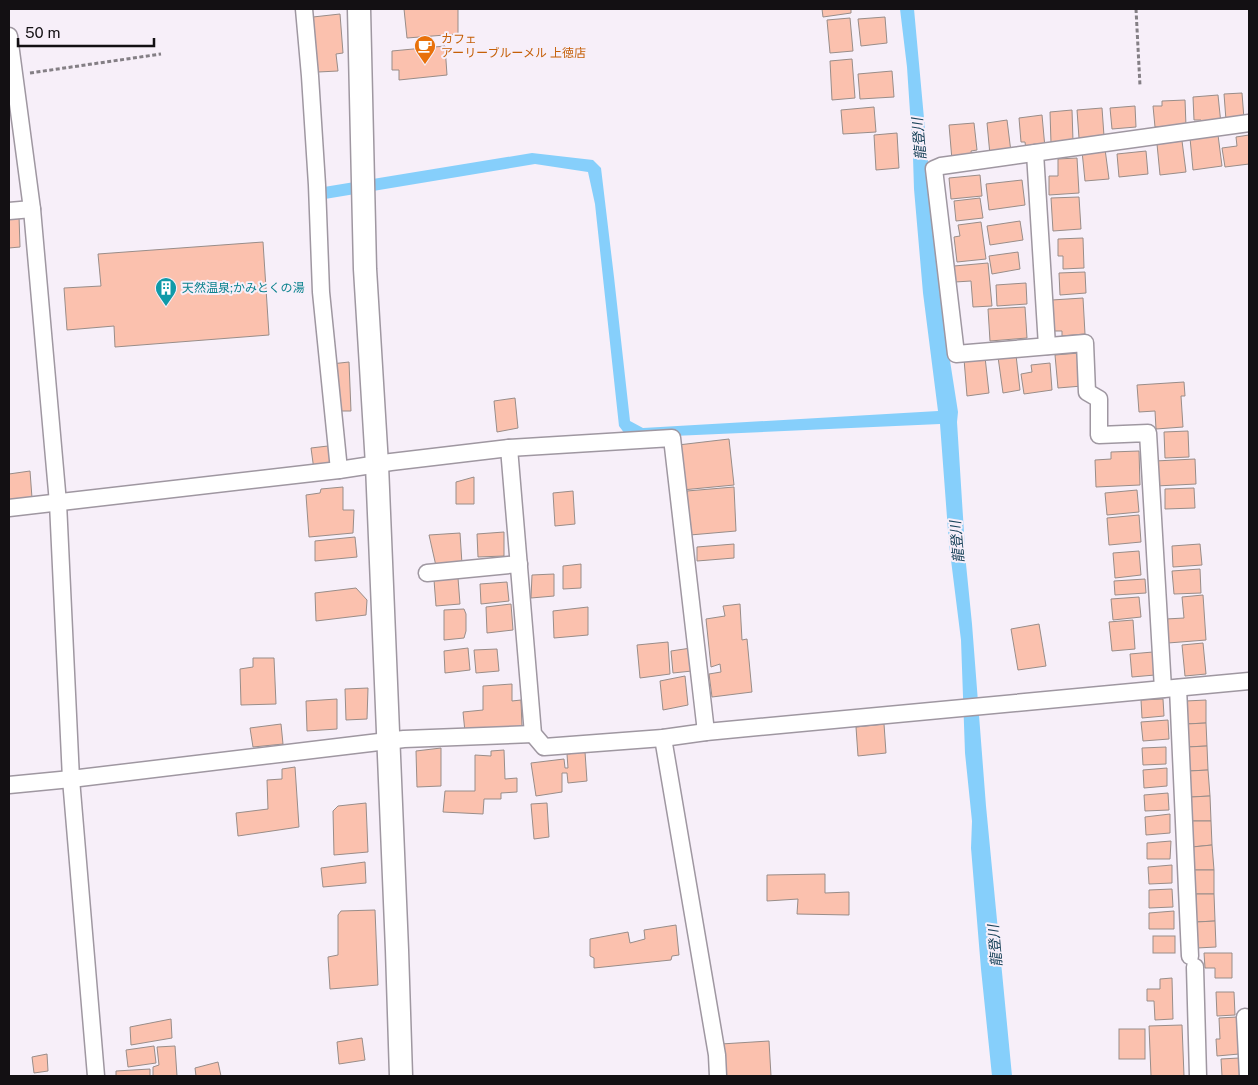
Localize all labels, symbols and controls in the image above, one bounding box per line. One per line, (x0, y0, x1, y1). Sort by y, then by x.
scale bar (18, 15, 154, 47)
text: 50 m (25, 24, 60, 41)
place label: カフェ アーリーブルーメル 上徳店 (441, 32, 586, 60)
cafe icon: カフェ アーリーブルーメル 上徳店 (413, 34, 437, 65)
water label: 龍登川 (909, 115, 929, 161)
building icon: 天然温泉;かみとくの湯 (154, 276, 178, 307)
place label: 天然温泉;かみとくの湯 (182, 281, 305, 295)
water label: 龍登川 (947, 518, 967, 564)
water label: 龍登川 (985, 922, 1005, 968)

